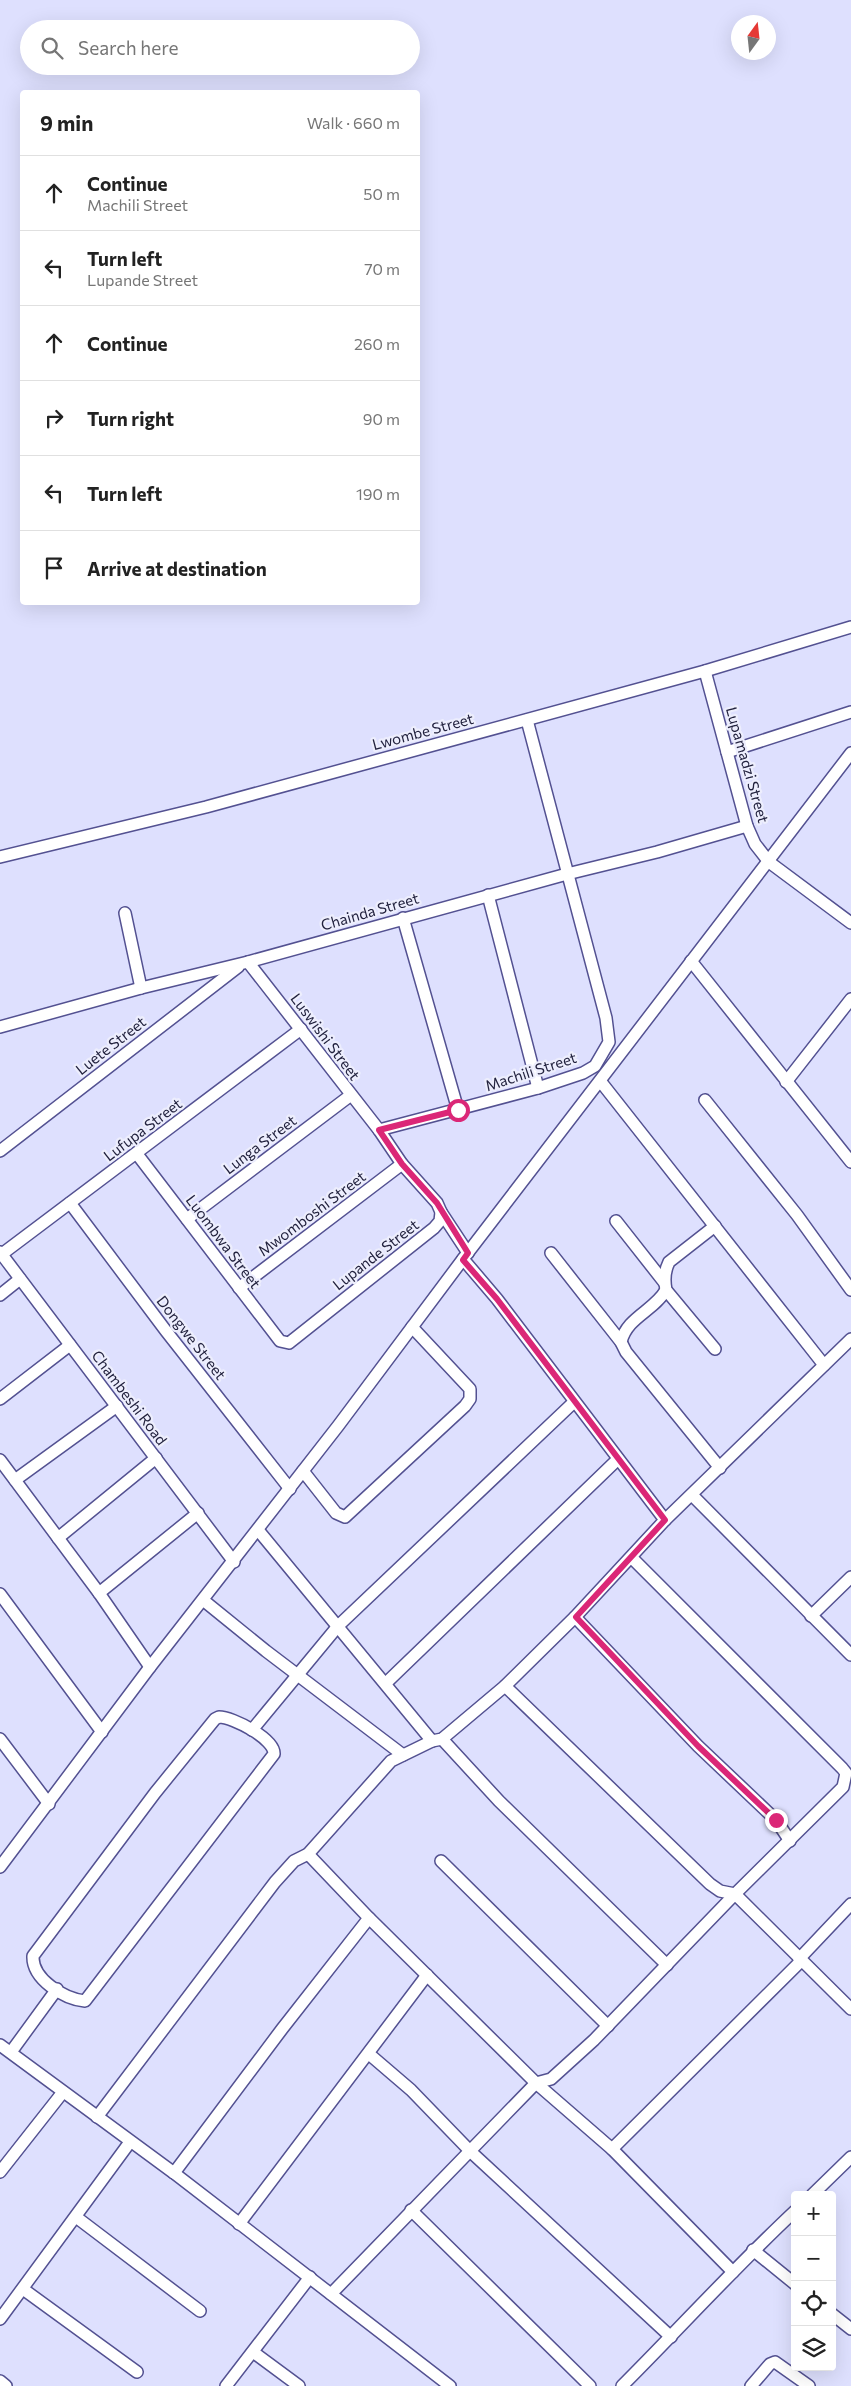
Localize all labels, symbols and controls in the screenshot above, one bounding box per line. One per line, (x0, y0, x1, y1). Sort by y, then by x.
north arrow (731, 15, 776, 60)
search box (20, 20, 420, 75)
icon: search (38, 34, 66, 62)
text: Search here (78, 36, 178, 59)
text: 9 min (40, 110, 93, 135)
text: Walk · 660 m (307, 113, 400, 132)
text: Continue (87, 172, 167, 195)
icon: ahead (40, 179, 68, 207)
text: 50 m (363, 184, 400, 203)
text: Machili Street (87, 195, 188, 214)
text: Turn left (87, 247, 162, 270)
icon: left (40, 254, 68, 282)
text: 70 m (364, 259, 400, 278)
text: Lupande Street (87, 270, 198, 289)
icon: ahead (40, 329, 68, 357)
text: Continue (87, 332, 167, 355)
text: 260 m (354, 334, 400, 353)
icon: right (40, 404, 68, 432)
text: Turn right (87, 407, 174, 430)
text: 90 m (363, 409, 400, 428)
icon: left (40, 479, 68, 507)
text: Turn left (87, 482, 162, 505)
text: 190 m (356, 484, 400, 503)
icon: arrive (40, 554, 68, 582)
text: Arrive at destination (87, 557, 267, 580)
street label: Lupamadzi Street (723, 705, 773, 825)
street label: Lwombe Street (370, 709, 475, 753)
street label: Chainda Street (319, 888, 421, 934)
street label: Luswishi Street (287, 989, 364, 1083)
street label: Luete Street (72, 1012, 149, 1078)
street label: Machili Street (483, 1048, 579, 1094)
street label: Lufupa Street (100, 1094, 185, 1164)
route start (447, 1099, 470, 1122)
street label: Lunga Street (219, 1111, 299, 1177)
street label: Mwomboshi Street (254, 1167, 369, 1259)
street label: Luombwa Street (183, 1191, 265, 1292)
street label: Lupande Street (329, 1215, 422, 1293)
street label: Dongwe Street (153, 1292, 230, 1383)
street label: Chambeshi Road (88, 1347, 171, 1448)
route end (765, 1809, 788, 1832)
map controls (791, 2191, 836, 2371)
button: + (791, 2191, 836, 2236)
button: − (791, 2236, 836, 2281)
button: locate (791, 2281, 836, 2326)
button: layers (791, 2326, 836, 2371)

